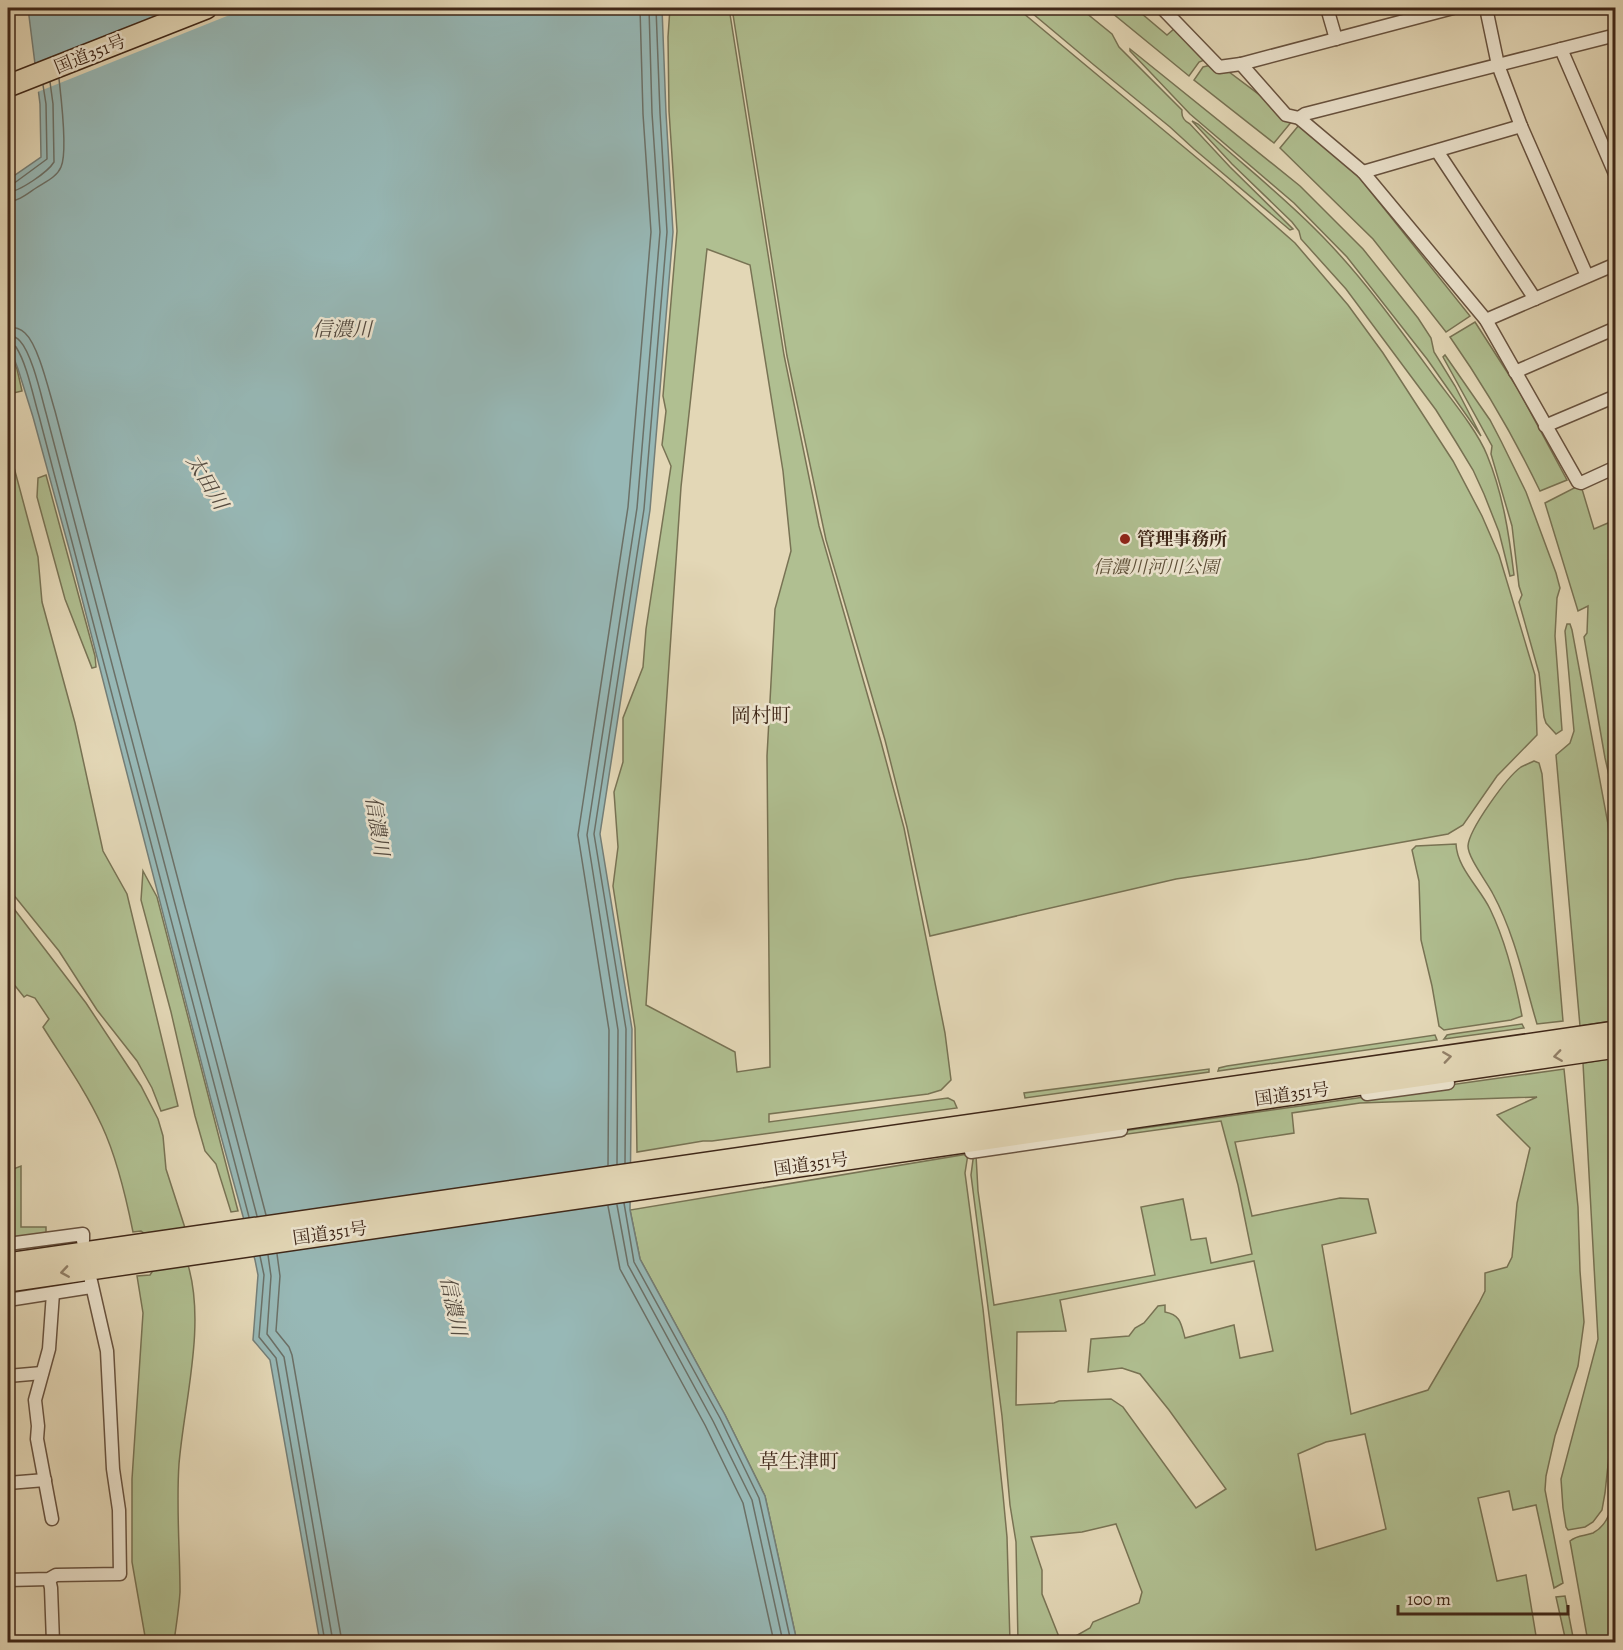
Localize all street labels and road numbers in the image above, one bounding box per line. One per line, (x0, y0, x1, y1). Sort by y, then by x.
street label: 国道351号 (51, 29, 129, 79)
street label: 国道351号 (1253, 1077, 1331, 1111)
street label: 国道351号 (772, 1147, 850, 1181)
street label: 国道351号 (291, 1216, 369, 1250)

